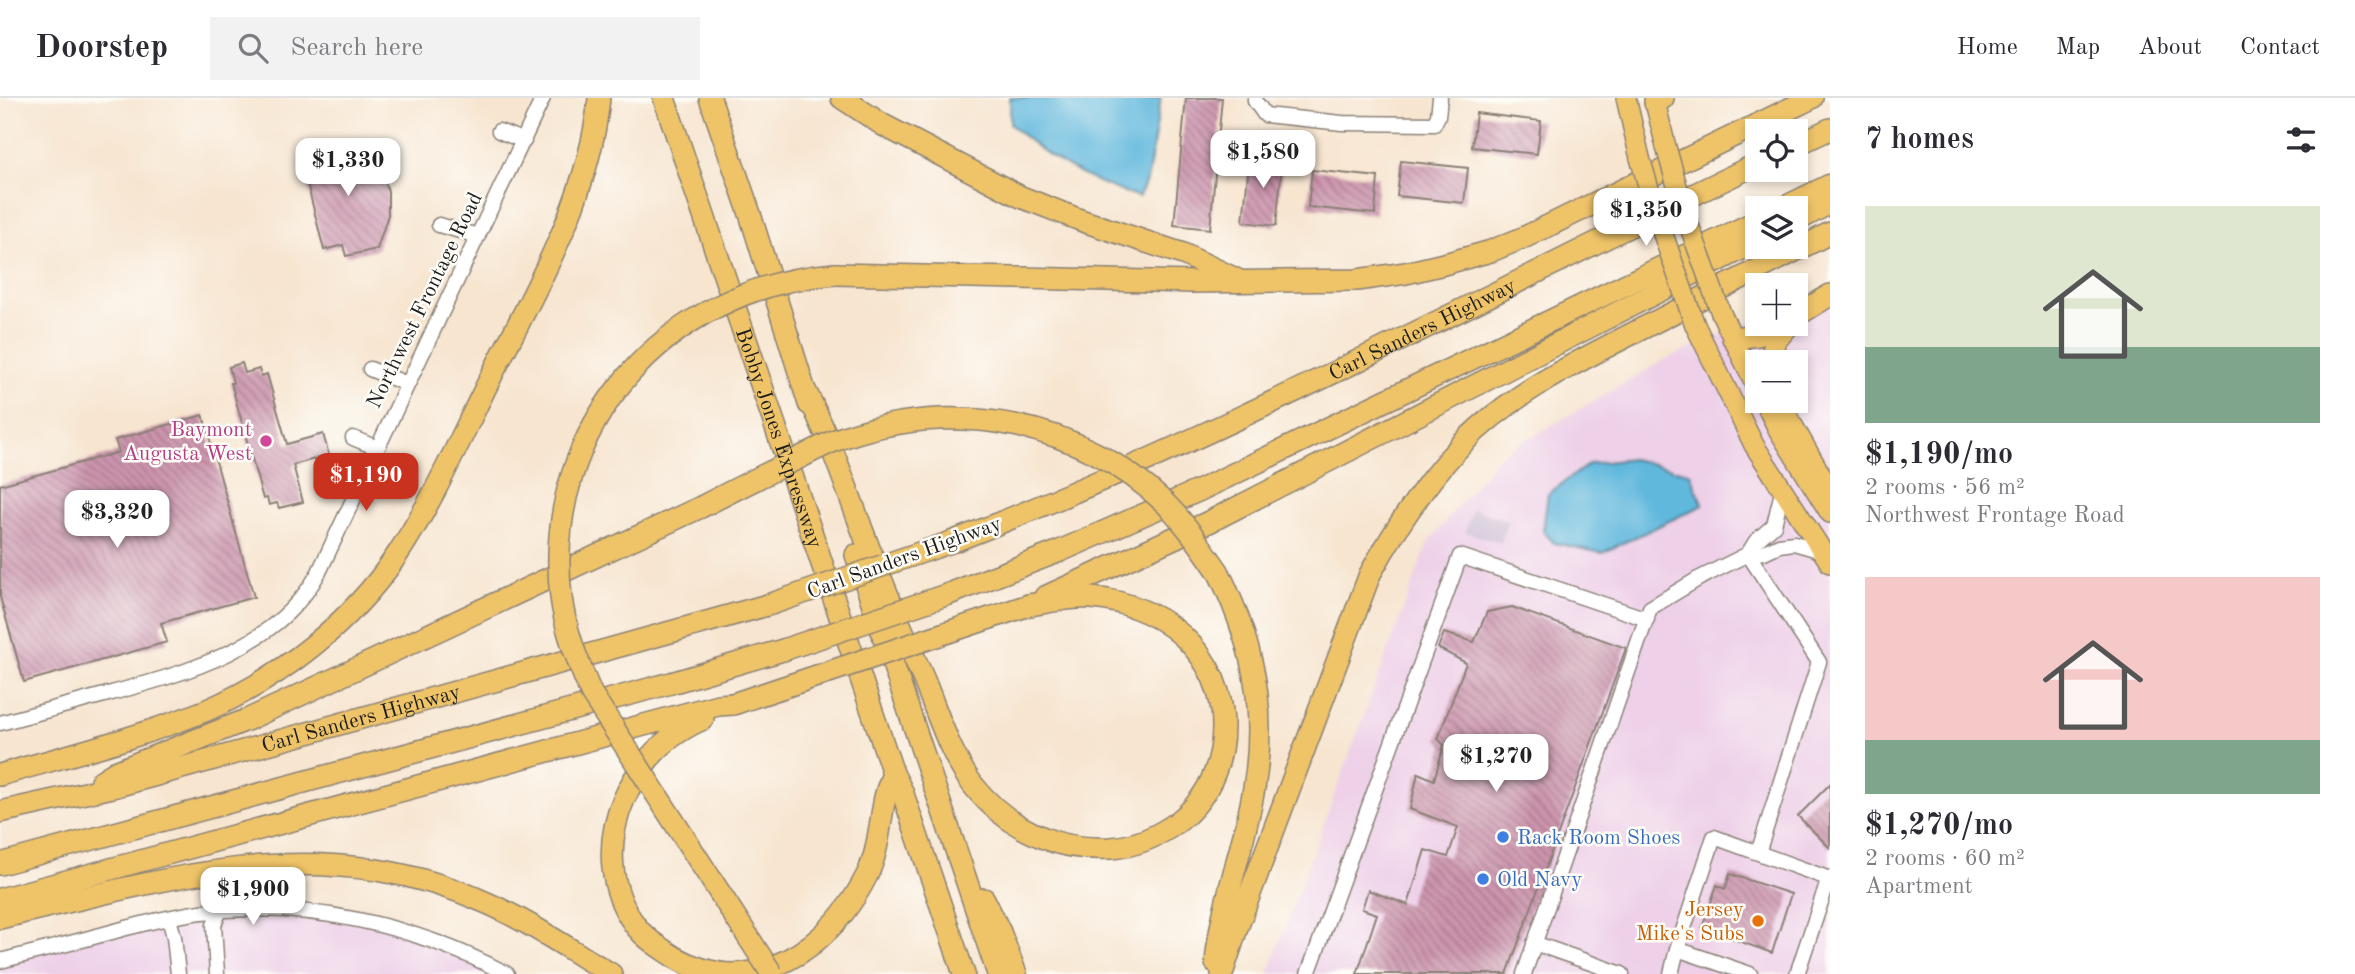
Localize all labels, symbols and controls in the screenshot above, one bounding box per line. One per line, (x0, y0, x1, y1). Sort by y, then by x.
search box (210, 17, 700, 80)
icon: search (234, 29, 272, 67)
text: Doorstep (35, 32, 168, 65)
text: Search here (290, 35, 423, 61)
text: Home (1957, 36, 2018, 60)
text: Map (2056, 36, 2100, 60)
text: About (2138, 36, 2202, 60)
text: Contact (2240, 36, 2320, 60)
map controls (1745, 119, 1808, 413)
button: locate (1745, 119, 1808, 182)
icon: filters (2282, 121, 2320, 159)
text: 7 homes (1865, 125, 1974, 155)
pin: $1,580 (1206, 130, 1320, 190)
pin: $1,330 (291, 139, 405, 198)
text: $1,580 (1226, 141, 1300, 164)
text: $1,330 (311, 149, 385, 172)
pin: $1,350 (1589, 188, 1703, 248)
street label: Northwest Frontage Road (364, 189, 487, 412)
button: layers (1745, 196, 1808, 259)
text: $1,350 (1609, 199, 1683, 222)
icon: home (2030, 251, 2156, 377)
button: + (1745, 273, 1808, 336)
street label: Carl Sanders Highway (1326, 275, 1520, 385)
street label: Bobby Jones Expressway (731, 326, 825, 551)
button: − (1745, 350, 1808, 413)
place label: Baymont Augusta West (123, 420, 252, 465)
marker: Baymont Augusta West (258, 433, 274, 449)
text: $1,190/mo (1865, 440, 2013, 470)
pin: $1,190 (309, 454, 423, 513)
text: $1,190 (329, 464, 403, 487)
text: 2 rooms · 56 m² (1865, 476, 2025, 499)
pin: $3,320 (60, 490, 174, 550)
text: $3,320 (80, 501, 154, 524)
text: Northwest Frontage Road (1865, 504, 2125, 527)
street label: Carl Sanders Highway (804, 513, 1005, 603)
icon: home (2030, 622, 2156, 748)
street label: Carl Sanders Highway (259, 682, 463, 757)
pin: $1,270 (1439, 734, 1553, 794)
text: $1,270 (1459, 745, 1533, 768)
text: $1,270/mo (1865, 811, 2013, 841)
place label: Rack Room Shoes (1517, 828, 1680, 849)
marker: Rack Room Shoes (1495, 829, 1511, 845)
text: 2 rooms · 60 m² (1865, 847, 2025, 870)
pin: $1,900 (196, 868, 310, 927)
place label: Old Navy (1497, 870, 1582, 891)
marker: Old Navy (1475, 871, 1491, 887)
text: Apartment (1865, 875, 1973, 898)
text: $1,900 (216, 878, 290, 901)
place label: Jersey Mike's Subs (1636, 900, 1744, 945)
marker: Jersey Mike's Subs (1750, 913, 1766, 929)

